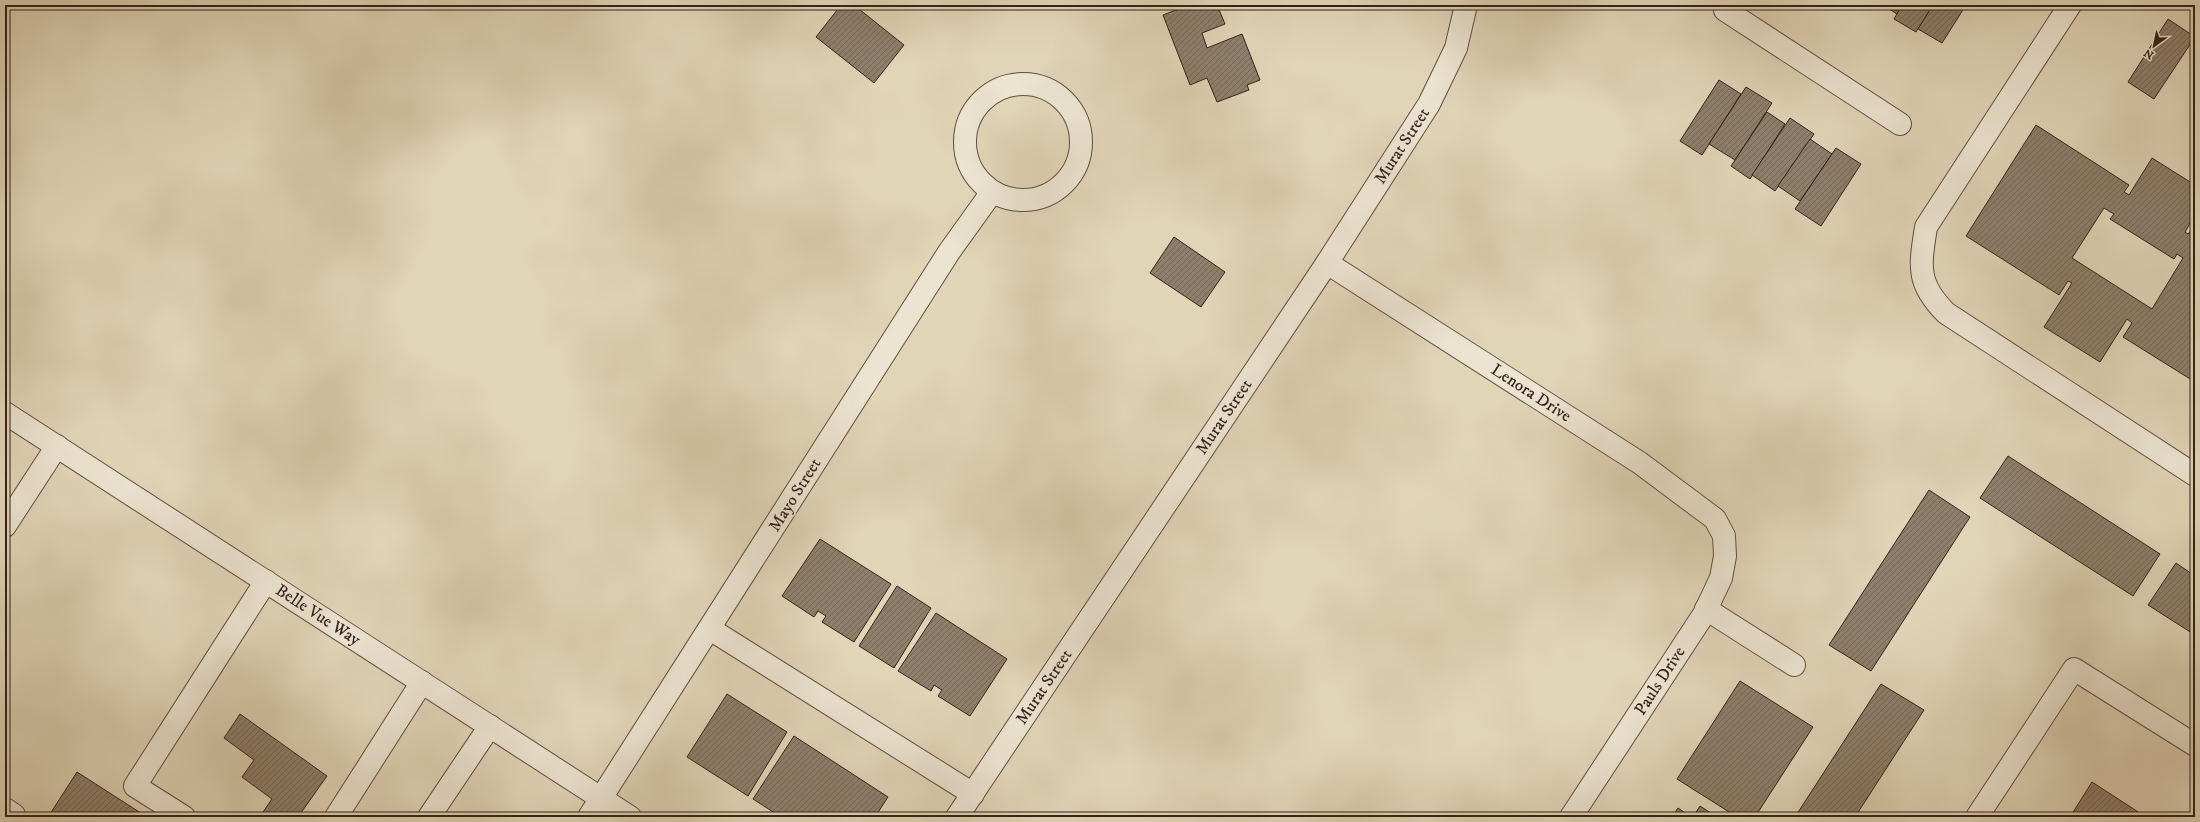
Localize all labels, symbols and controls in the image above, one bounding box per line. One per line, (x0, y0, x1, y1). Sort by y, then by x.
north arrow (2134, 26, 2174, 66)
text: N (2141, 45, 2157, 62)
street label: Murat Street (1369, 103, 1435, 188)
street label: Lenora Drive (1487, 359, 1575, 427)
street label: Murat Street (1191, 375, 1258, 459)
street label: Mayo Street (764, 454, 827, 536)
street label: Belle Vue Way (271, 579, 366, 651)
street label: Pauls Drive (1630, 642, 1690, 720)
street label: Murat Street (1011, 645, 1078, 729)

